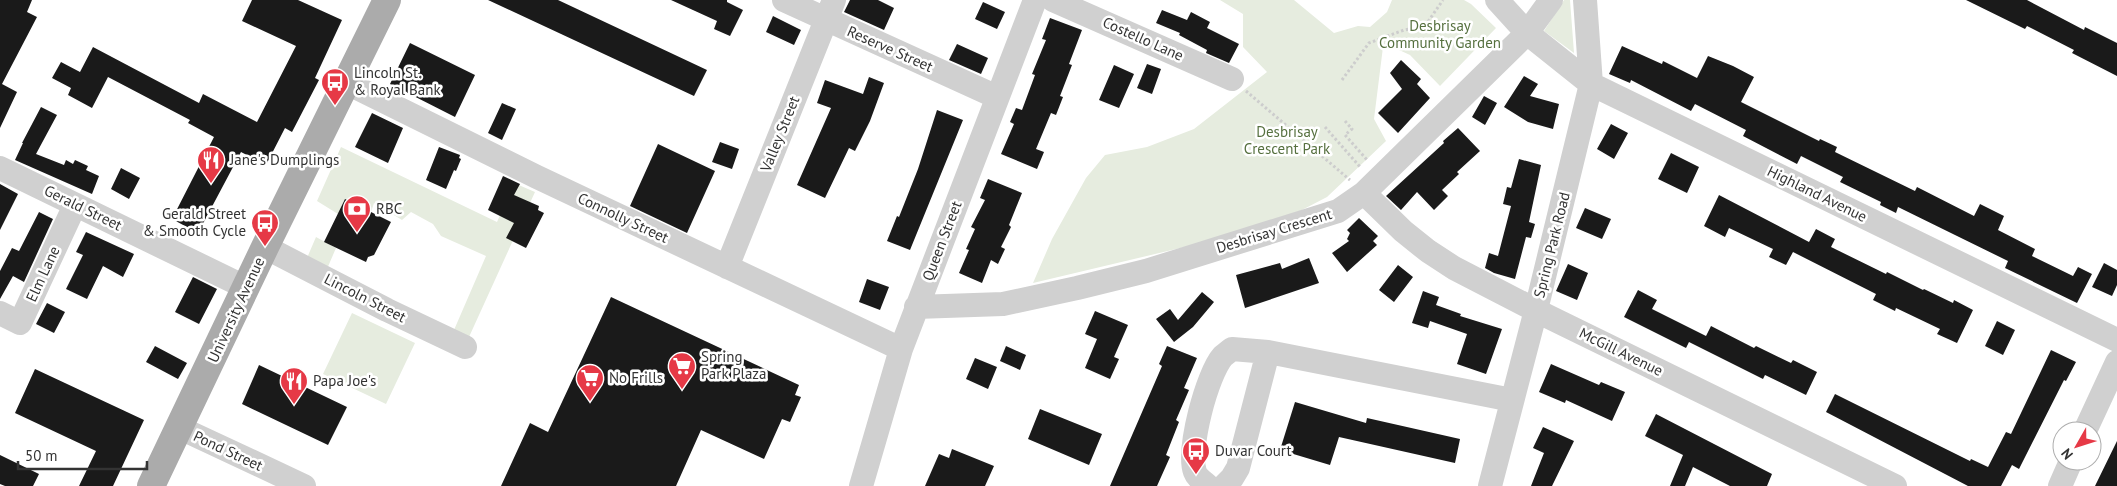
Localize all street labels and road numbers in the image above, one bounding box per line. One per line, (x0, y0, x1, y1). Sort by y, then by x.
street label: Costello Lane (1100, 12, 1187, 65)
street label: Reserve Street (844, 21, 936, 76)
street label: Valley Street (755, 93, 803, 175)
street label: Highland Avenue (1764, 161, 1870, 226)
street label: Gerald Street (41, 181, 125, 235)
street label: Connolly Street (575, 188, 672, 247)
street label: Spring Park Road (1529, 190, 1574, 300)
street label: Queen Street (918, 198, 965, 283)
street label: Desbrisay Crescent (1214, 204, 1334, 257)
street label: Elm Lane (21, 243, 64, 305)
street label: University Avenue (203, 254, 268, 365)
street label: Lincoln Street (321, 269, 409, 326)
street label: McGill Avenue (1576, 323, 1666, 380)
street label: Pond Street (190, 426, 266, 475)

